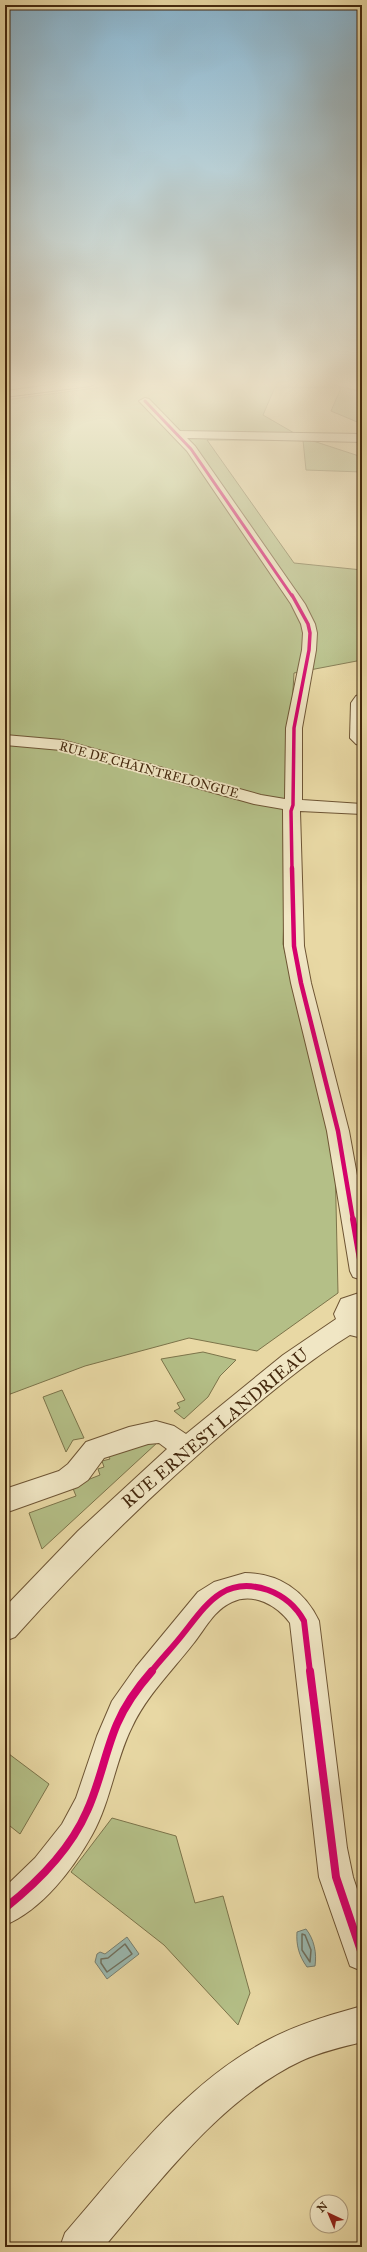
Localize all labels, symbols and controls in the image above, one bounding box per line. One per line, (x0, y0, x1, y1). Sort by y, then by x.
street label: RUE DE CHAINTRELONGUE (57, 738, 241, 802)
street label: RUE ERNEST LANDRIEAU (117, 1343, 314, 1513)
north arrow (309, 2194, 349, 2234)
text: N (315, 2199, 331, 2215)

